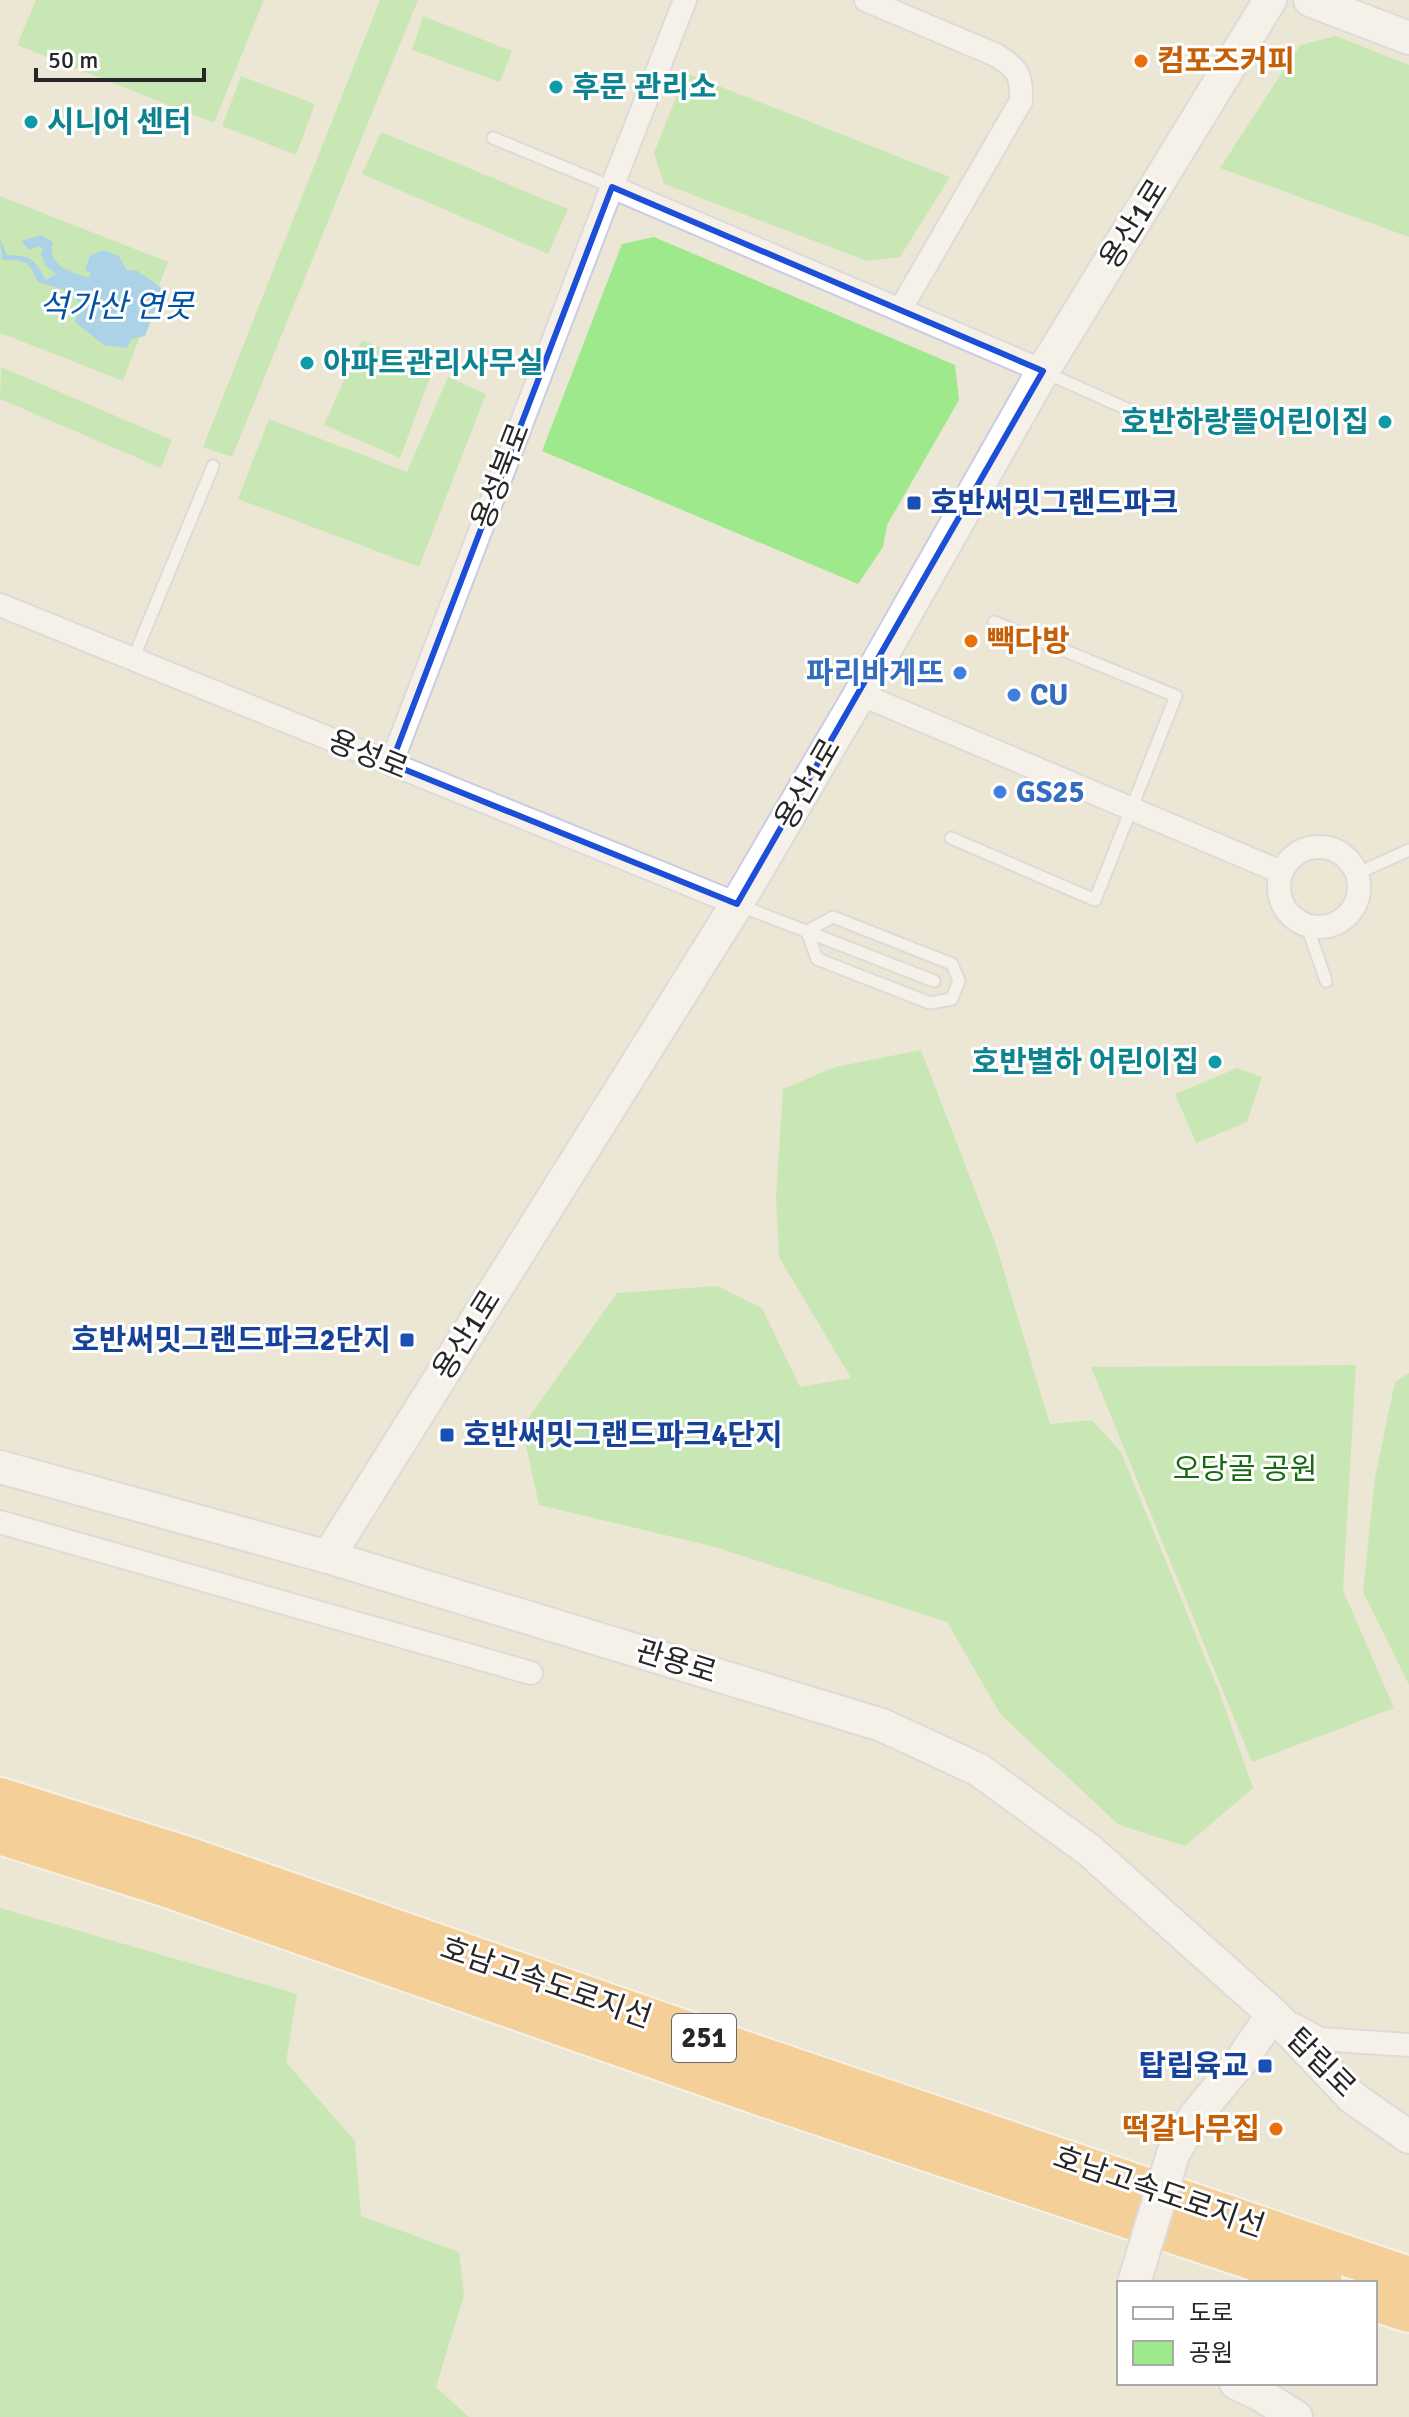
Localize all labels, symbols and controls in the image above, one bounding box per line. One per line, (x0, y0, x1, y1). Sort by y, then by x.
scale bar (36, 32, 204, 82)
place label: 컴포즈커피 (1157, 43, 1295, 80)
text: 50 m (48, 45, 98, 75)
marker: 컴포즈커피 (1132, 52, 1150, 70)
place label: 후문 관리소 (572, 69, 717, 106)
marker: 후문 관리소 (547, 78, 565, 96)
place label: 시니어 센터 (47, 104, 192, 141)
marker: 시니어 센터 (22, 113, 40, 131)
street label: 용산1로 (1092, 172, 1176, 276)
water label: 석가산 연못 (39, 287, 195, 326)
place label: 아파트관리사무실 (323, 345, 544, 382)
marker: 아파트관리사무실 (298, 354, 316, 372)
place label: 호반하랑뜰어린이집 (1121, 404, 1369, 441)
marker: 호반하랑뜰어린이집 (1376, 413, 1394, 431)
street label: 용성북로 (464, 418, 538, 534)
place label: 호반써밋그랜드파크 (930, 485, 1178, 522)
marker: 호반써밋그랜드파크 (905, 494, 923, 512)
place label: 빽다방 (987, 623, 1070, 660)
marker: 빽다방 (962, 632, 980, 650)
place label: 파리바게뜨 (806, 655, 944, 692)
marker: 파리바게뜨 (951, 664, 969, 682)
place label: CU (1030, 677, 1068, 714)
marker: CU (1005, 686, 1023, 704)
street label: 용성로 (323, 722, 413, 788)
street label: 용산1로 (767, 732, 849, 836)
place label: GS25 (1016, 774, 1085, 811)
marker: GS25 (991, 783, 1009, 801)
place label: 호반별하 어린이집 (972, 1044, 1199, 1081)
marker: 호반별하 어린이집 (1206, 1053, 1224, 1071)
street label: 용산1로 (425, 1283, 509, 1387)
place label: 호반써밋그랜드파크2단지 (71, 1322, 391, 1359)
marker: 호반써밋그랜드파크2단지 (398, 1331, 416, 1349)
place label: 호반써밋그랜드파크4단지 (463, 1417, 783, 1454)
marker: 호반써밋그랜드파크4단지 (438, 1426, 456, 1444)
park label: 오당골 공원 (1173, 1451, 1317, 1488)
street label: 관용로 (631, 1632, 721, 1692)
street label: 호남고속도로지선 (436, 1930, 656, 2036)
road number: 251 (672, 2014, 736, 2062)
street label: 탑립로 (1279, 2021, 1363, 2105)
place label: 탑립육교 (1139, 2048, 1249, 2085)
marker: 탑립육교 (1256, 2057, 1274, 2075)
place label: 떡갈나무집 (1122, 2111, 1260, 2148)
marker: 떡갈나무집 (1267, 2120, 1285, 2138)
street label: 호남고속도로지선 (1049, 2139, 1269, 2245)
legend (1117, 2281, 1377, 2385)
text: 도로 (1189, 2298, 1233, 2328)
text: 공원 (1189, 2338, 1233, 2368)

